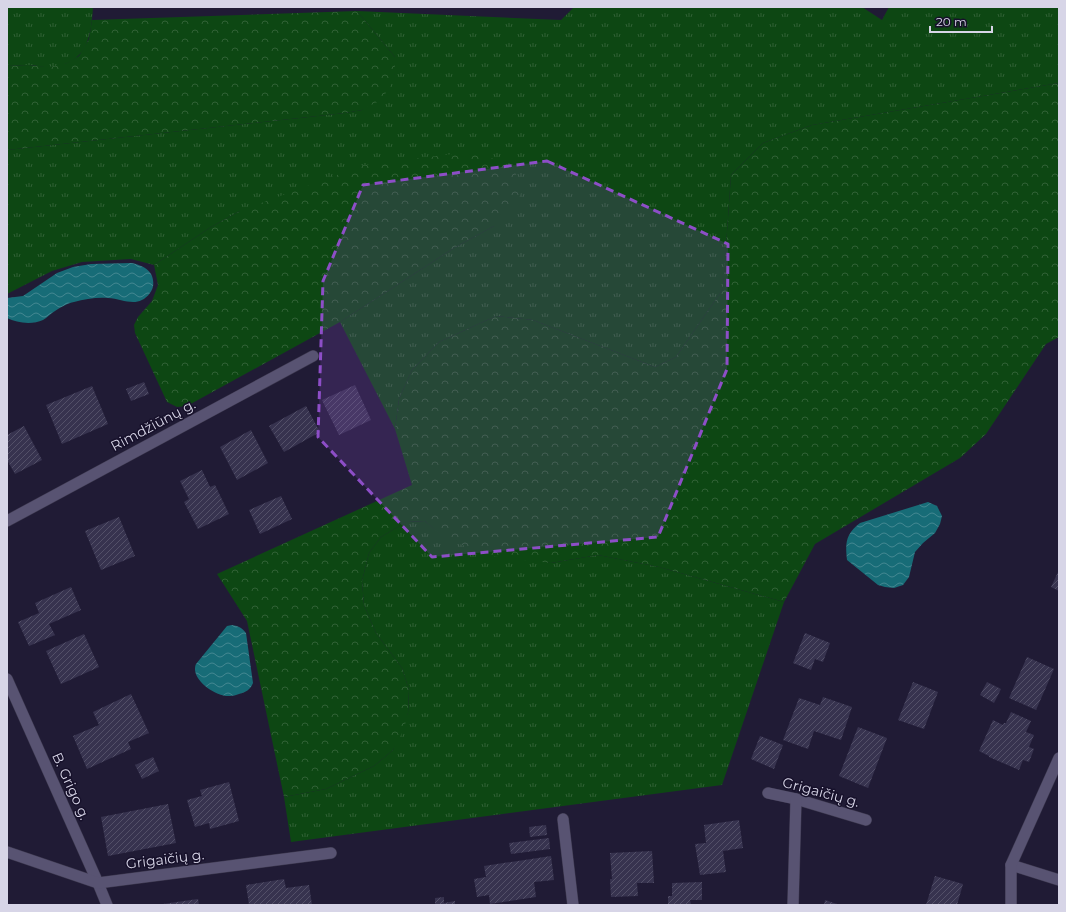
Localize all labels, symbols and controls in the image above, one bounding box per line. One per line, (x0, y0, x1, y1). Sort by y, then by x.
scale bar (930, 8, 992, 34)
text: 20 m (936, 14, 967, 29)
street label: Rimdžiūnų g. (107, 395, 199, 455)
street label: B. Grigo g. (48, 750, 94, 823)
street label: Grigaičių g. (781, 773, 861, 811)
street label: Grigaičių g. (125, 845, 205, 873)

